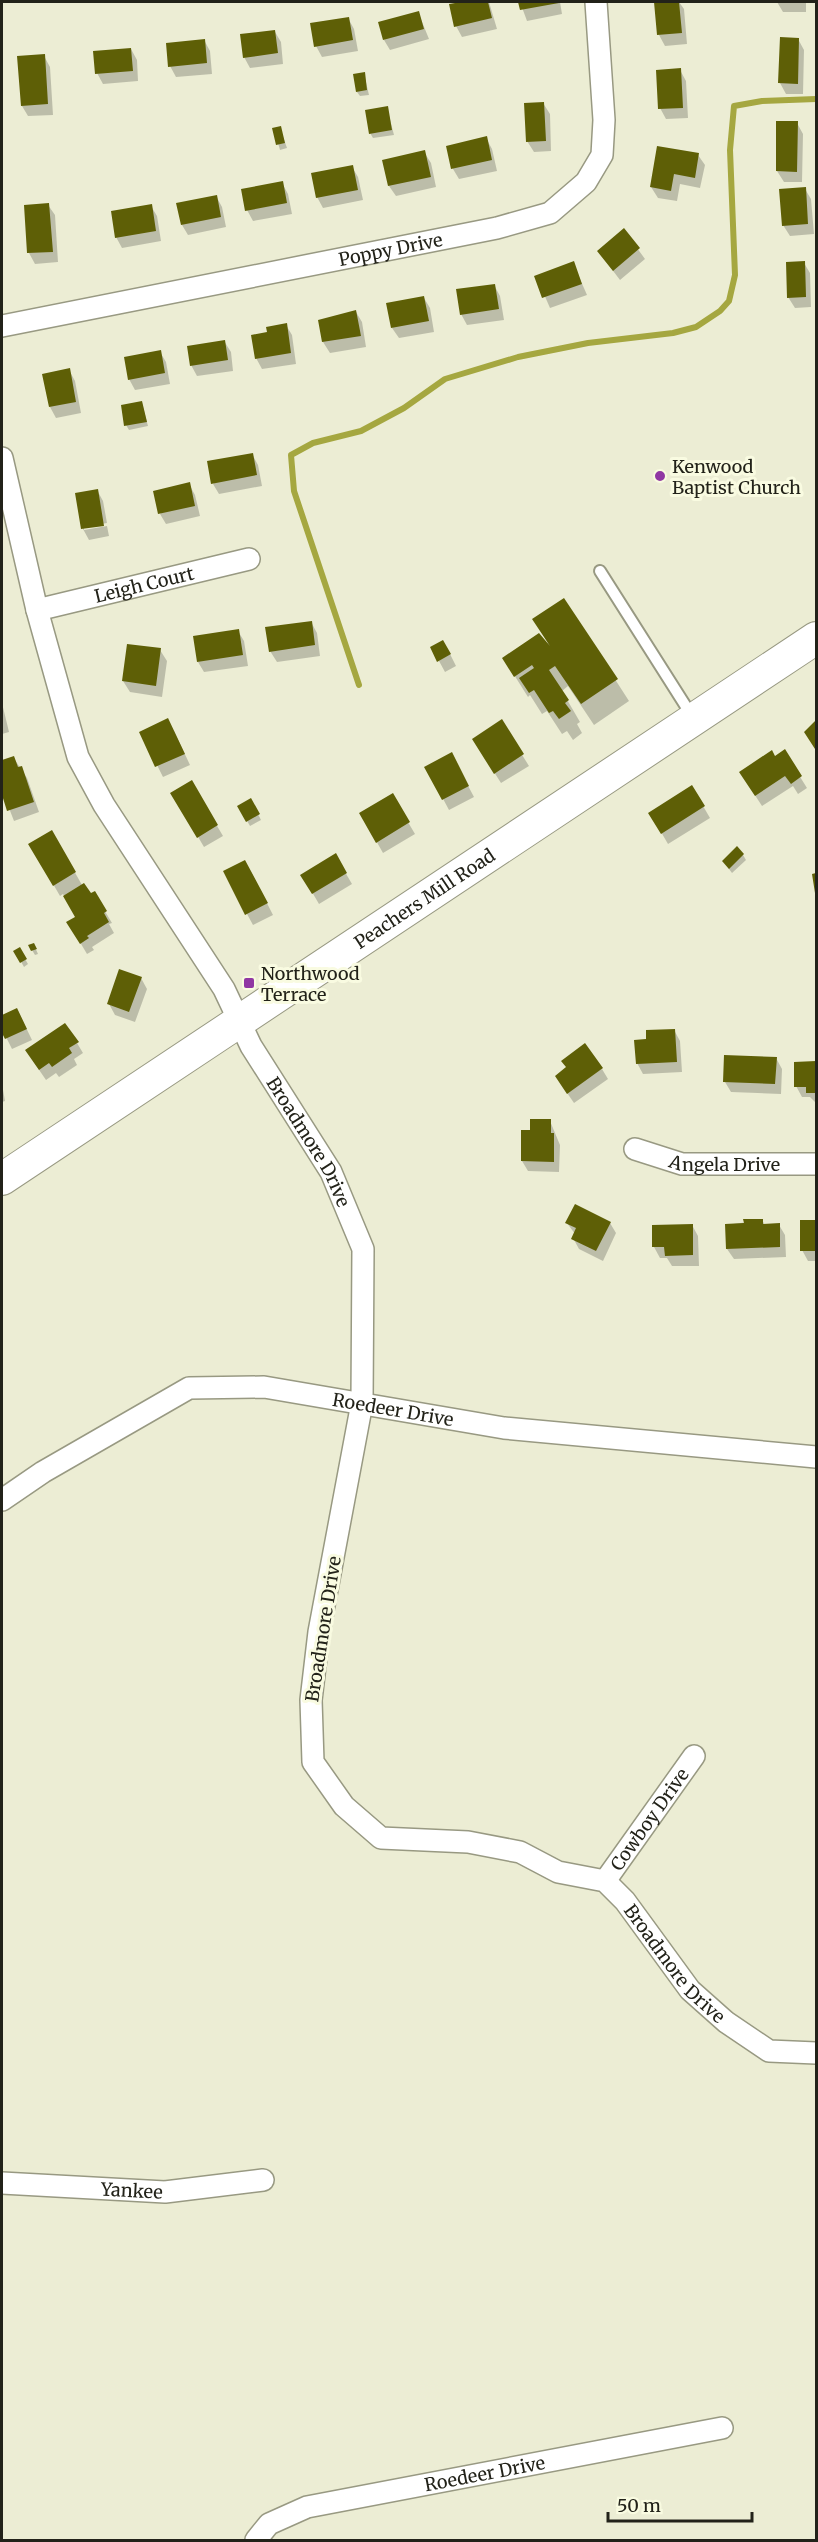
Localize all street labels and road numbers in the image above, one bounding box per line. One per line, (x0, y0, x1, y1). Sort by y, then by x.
street label: Poppy Drive (337, 228, 444, 271)
street label: Leigh Court (92, 561, 196, 607)
street label: Peachers Mill Road (349, 843, 499, 953)
street label: Broadmore Drive (262, 1072, 356, 1210)
street label: Angela Drive (665, 1149, 780, 1176)
street label: Roedeer Drive (331, 1387, 455, 1431)
street label: Broadmore Drive (300, 1554, 346, 1704)
street label: Cowboy Drive (605, 1763, 693, 1875)
street label: Broadmore Drive (619, 1899, 730, 2028)
street label: Yankee (99, 2177, 163, 2203)
street label: Roedeer Drive (422, 2450, 547, 2496)

